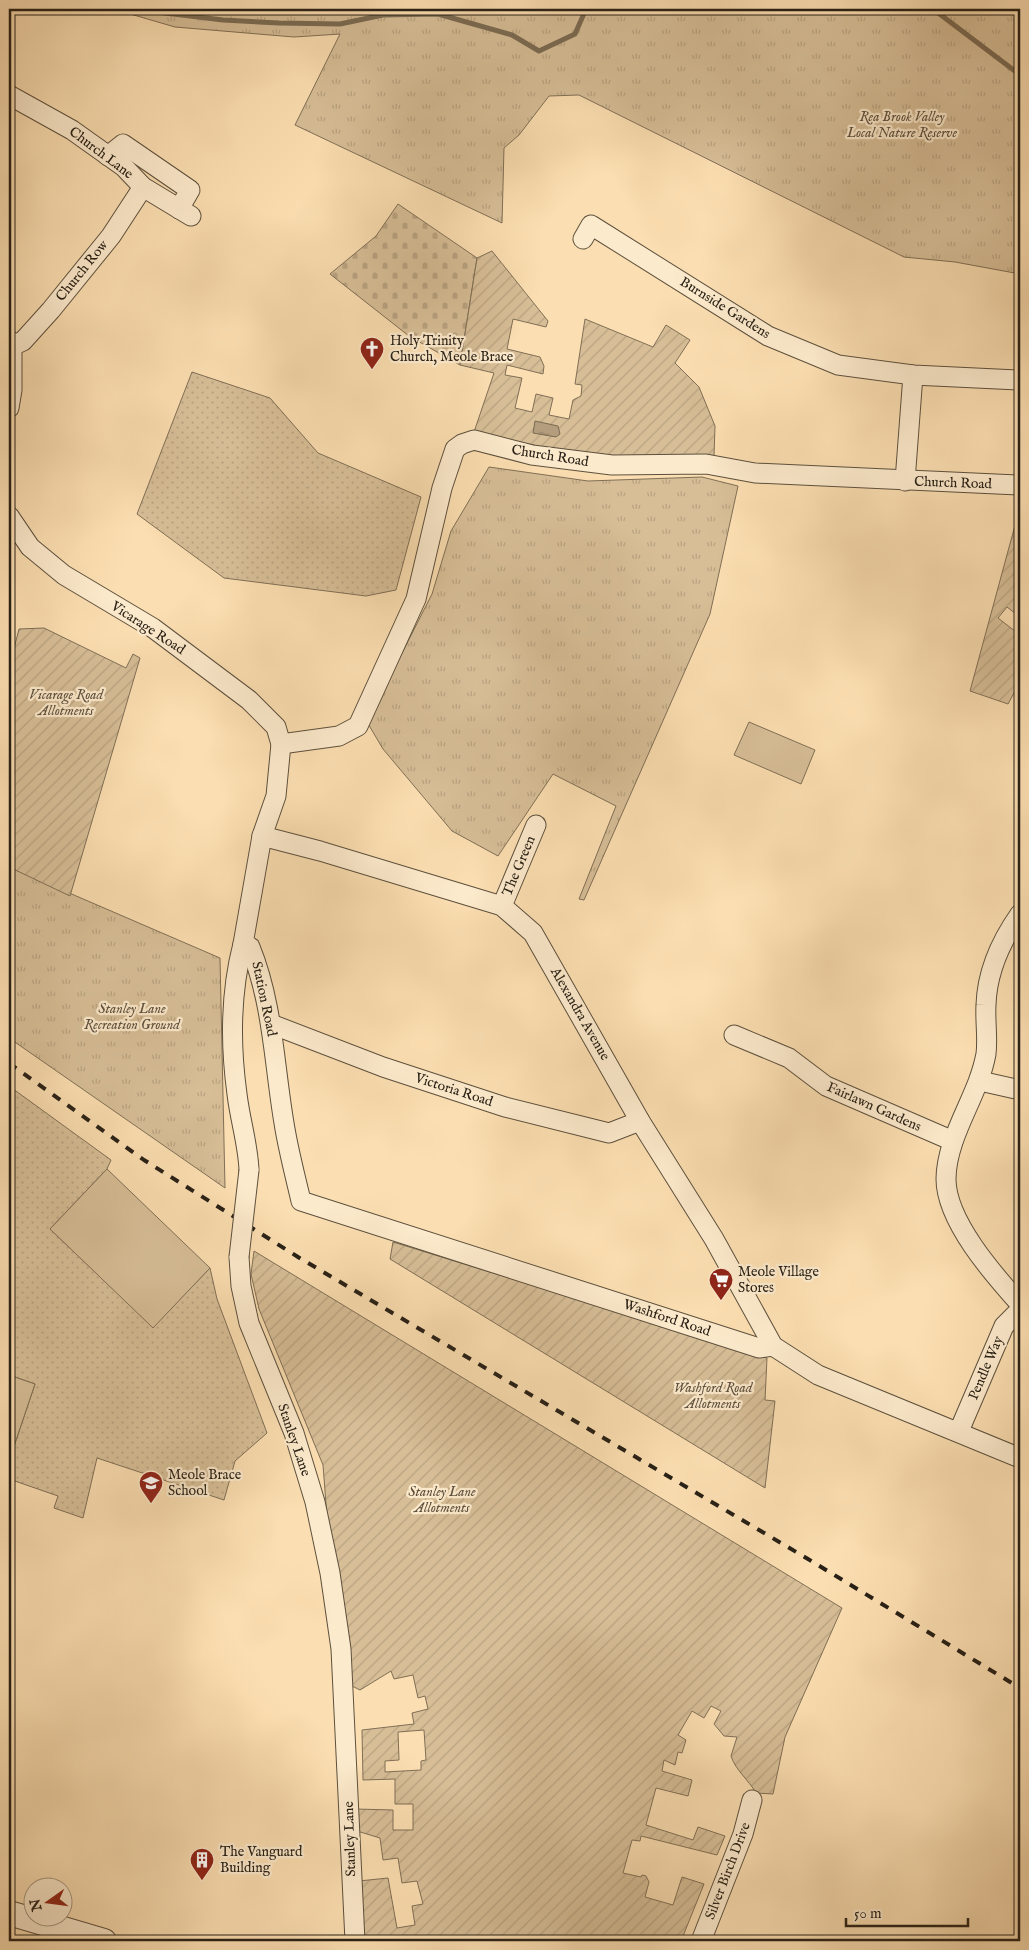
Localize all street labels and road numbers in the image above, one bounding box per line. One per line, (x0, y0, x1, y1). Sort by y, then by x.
street label: Church Lane (65, 123, 137, 183)
street label: Church Row (52, 236, 113, 305)
street label: Burnside Gardens (676, 273, 774, 343)
street label: Church Road (510, 441, 590, 471)
street label: Church Road (914, 473, 993, 493)
street label: Vicarage Road (107, 597, 189, 659)
street label: The Green (498, 833, 540, 899)
street label: Station Road (247, 960, 281, 1039)
street label: Alexandra Avenue (546, 963, 614, 1064)
street label: Victoria Road (412, 1069, 496, 1111)
street label: Fairlawn Gardens (824, 1078, 924, 1136)
street label: Washford Road (621, 1295, 713, 1341)
street label: Pendle Way (964, 1333, 1008, 1403)
street label: Stanley Lane (273, 1401, 315, 1479)
street label: Stanley Lane (340, 1800, 360, 1877)
street label: Silver Birch Drive (701, 1819, 755, 1922)

